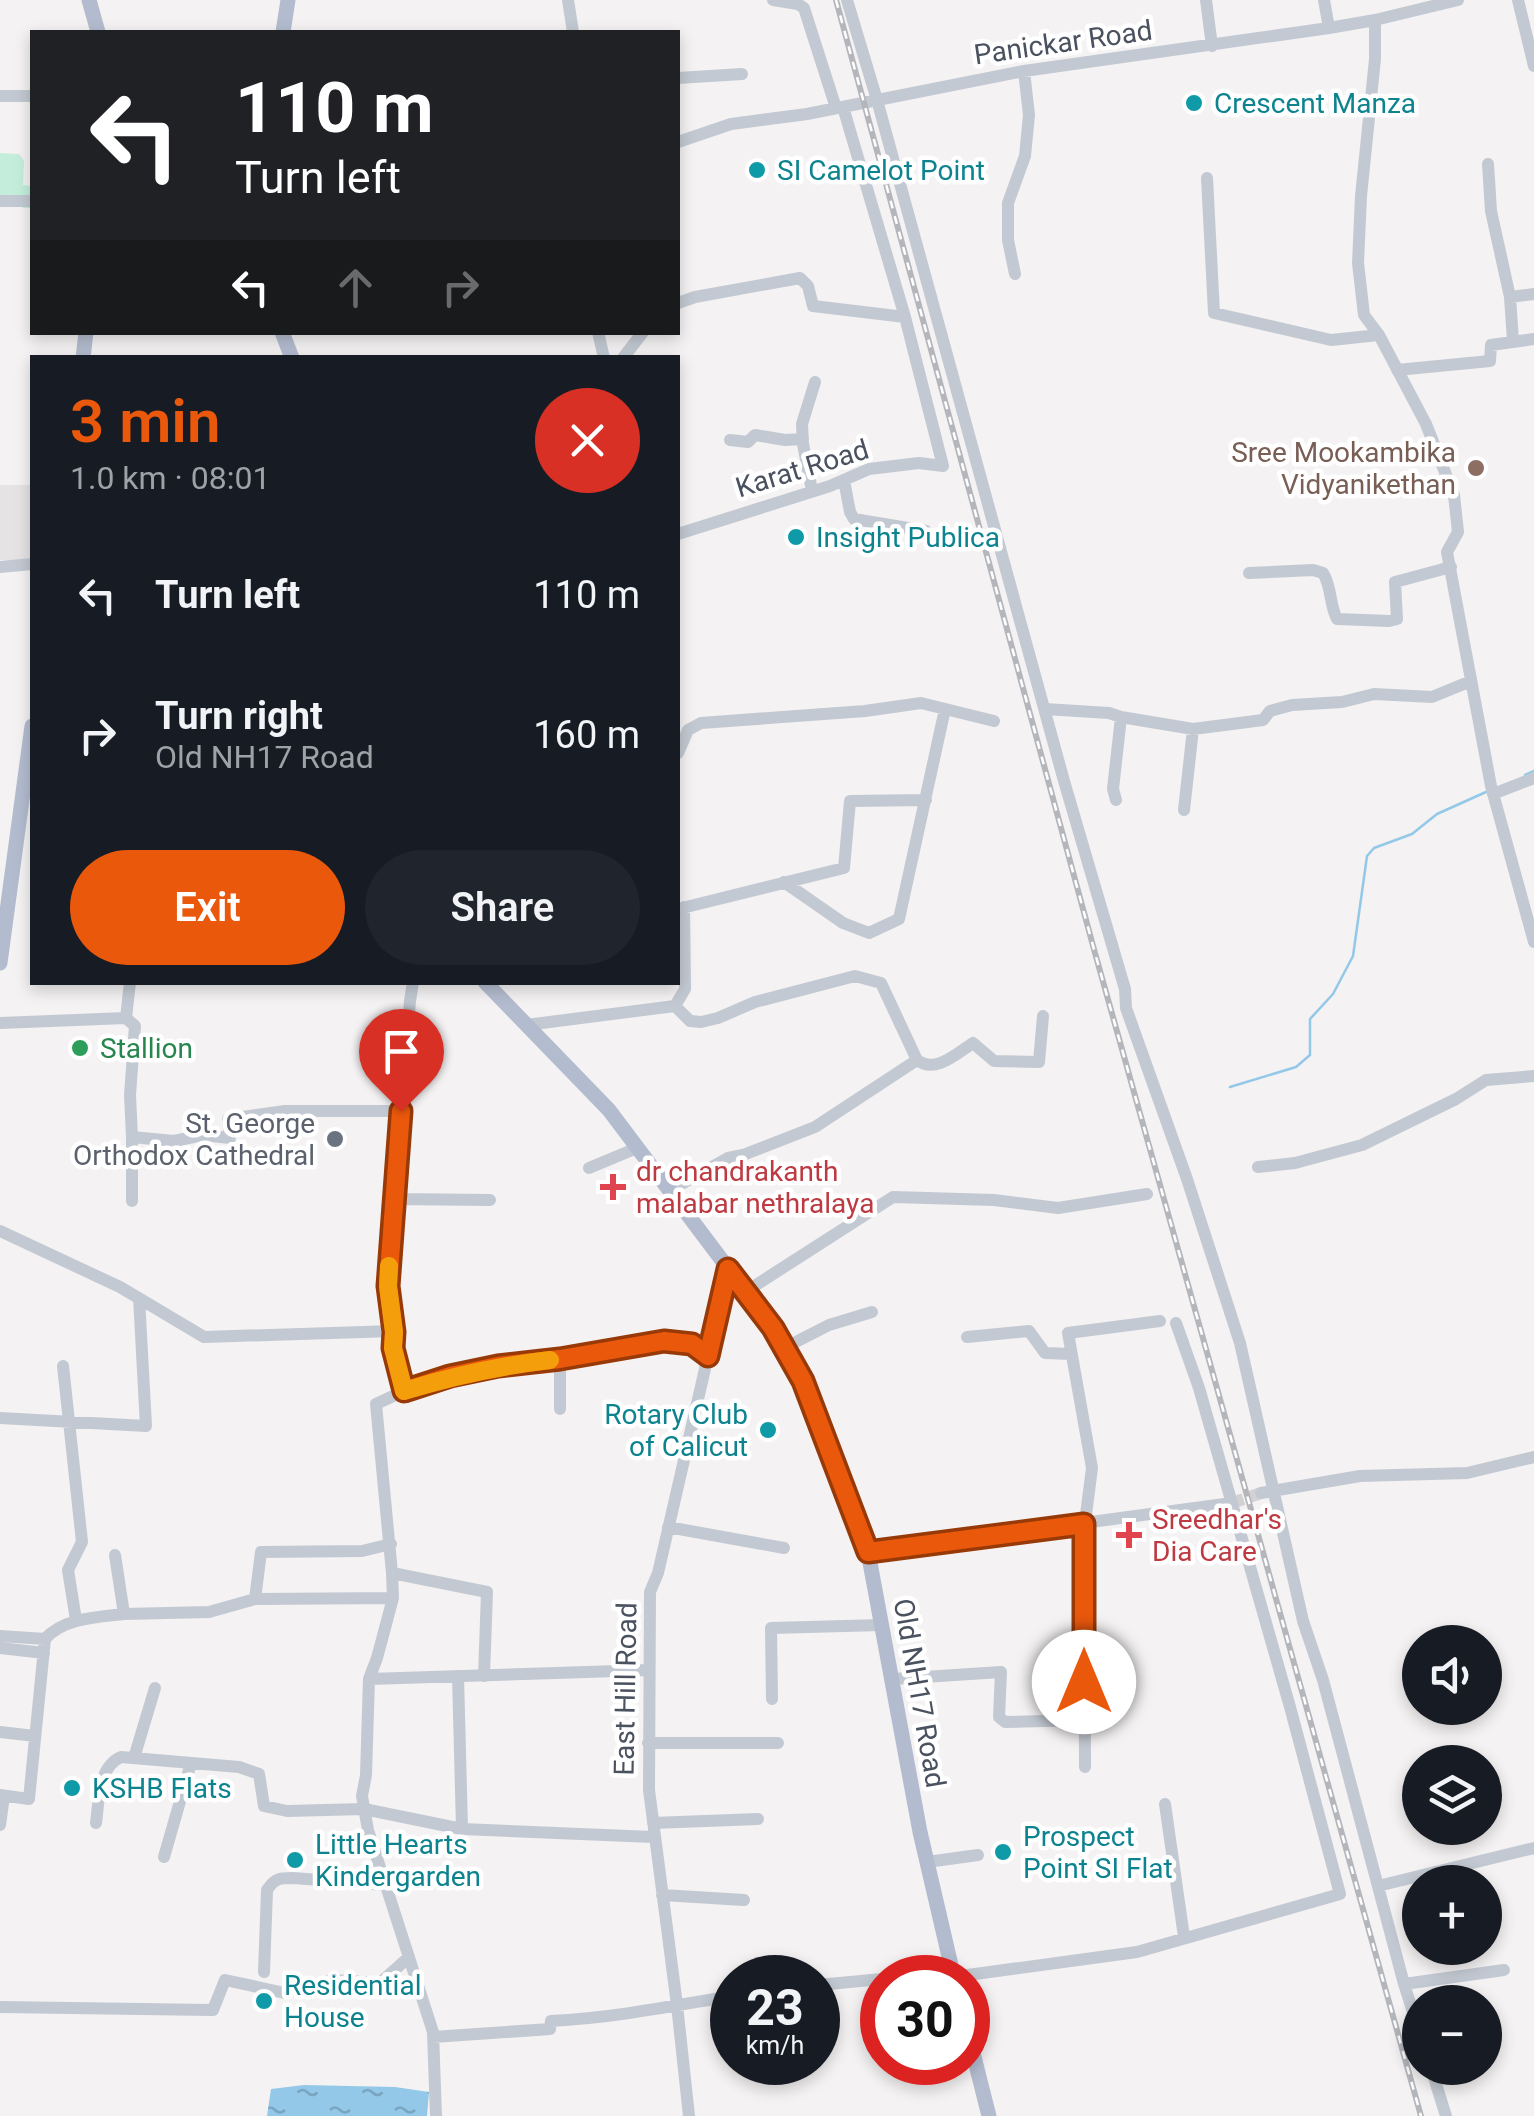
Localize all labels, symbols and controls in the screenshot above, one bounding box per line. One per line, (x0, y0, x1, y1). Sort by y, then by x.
street label: Panickar Road (972, 14, 1154, 71)
text: 110 m (235, 67, 434, 149)
icon: left (70, 70, 200, 200)
place label: Crescent Manza (1214, 87, 1416, 120)
marker: Crescent Manza (1183, 92, 1205, 114)
text: Turn left (235, 151, 401, 204)
place label: SI Camelot Point (777, 154, 985, 187)
marker: SI Camelot Point (746, 159, 768, 181)
icon: left (223, 260, 278, 315)
icon: ahead (328, 260, 383, 315)
icon: right (433, 260, 488, 315)
text: 3 min (70, 386, 220, 457)
button: close (535, 388, 640, 493)
street label: Karat Road (732, 433, 873, 504)
place label: Sree Mookambika Vidyanikethan (1231, 436, 1456, 501)
marker: Sree Mookambika Vidyanikethan (1465, 457, 1487, 479)
text: 1.0 km · 08:01 (70, 459, 271, 497)
place label: Insight Publica (816, 521, 1000, 554)
marker: Insight Publica (785, 526, 807, 548)
icon: left (70, 568, 125, 623)
text: Turn left (155, 573, 300, 617)
text: 110 m (533, 573, 640, 617)
text: Turn right (155, 694, 323, 738)
icon: right (70, 708, 125, 763)
text: 160 m (533, 713, 640, 757)
text: Old NH17 Road (155, 738, 374, 776)
button: Exit (70, 850, 345, 965)
button: Share (365, 850, 640, 965)
pin (359, 1009, 444, 1112)
icon: arrive (374, 1024, 429, 1079)
place label: Stallion (100, 1032, 193, 1065)
marker: Stallion (69, 1037, 91, 1059)
place label: St. George Orthodox Cathedral (73, 1107, 315, 1172)
marker: St. George Orthodox Cathedral (324, 1128, 346, 1150)
place label: dr chandrakanth malabar nethralaya (636, 1155, 874, 1220)
marker: dr chandrakanth malabar nethralaya (600, 1174, 626, 1200)
place label: Rotary Club of Calicut (604, 1398, 748, 1463)
marker: Rotary Club of Calicut (757, 1419, 779, 1441)
place label: Sreedhar's Dia Care (1152, 1503, 1282, 1568)
marker: Sreedhar's Dia Care (1116, 1522, 1142, 1548)
street label: Old NH17 Road (887, 1596, 952, 1790)
street label: East Hill Road (607, 1602, 644, 1776)
map controls (1402, 1625, 1502, 2085)
button: sound (1402, 1625, 1502, 1725)
position arrow (1032, 1630, 1136, 1734)
button: layers (1402, 1745, 1502, 1845)
place label: KSHB Flats (92, 1772, 232, 1805)
marker: KSHB Flats (61, 1777, 83, 1799)
place label: Prospect Point SI Flat (1023, 1820, 1173, 1885)
place label: Little Hearts Kindergarden (315, 1828, 481, 1893)
marker: Prospect Point SI Flat (992, 1841, 1014, 1863)
marker: Little Hearts Kindergarden (284, 1849, 306, 1871)
button: + (1402, 1865, 1502, 1965)
speed limit sign: 30 (860, 1955, 990, 2085)
place label: Residential House (284, 1969, 421, 2034)
text: 23 (746, 1979, 804, 2037)
button: − (1402, 1985, 1502, 2085)
marker: Residential House (253, 1990, 275, 2012)
text: km/h (746, 2031, 804, 2060)

